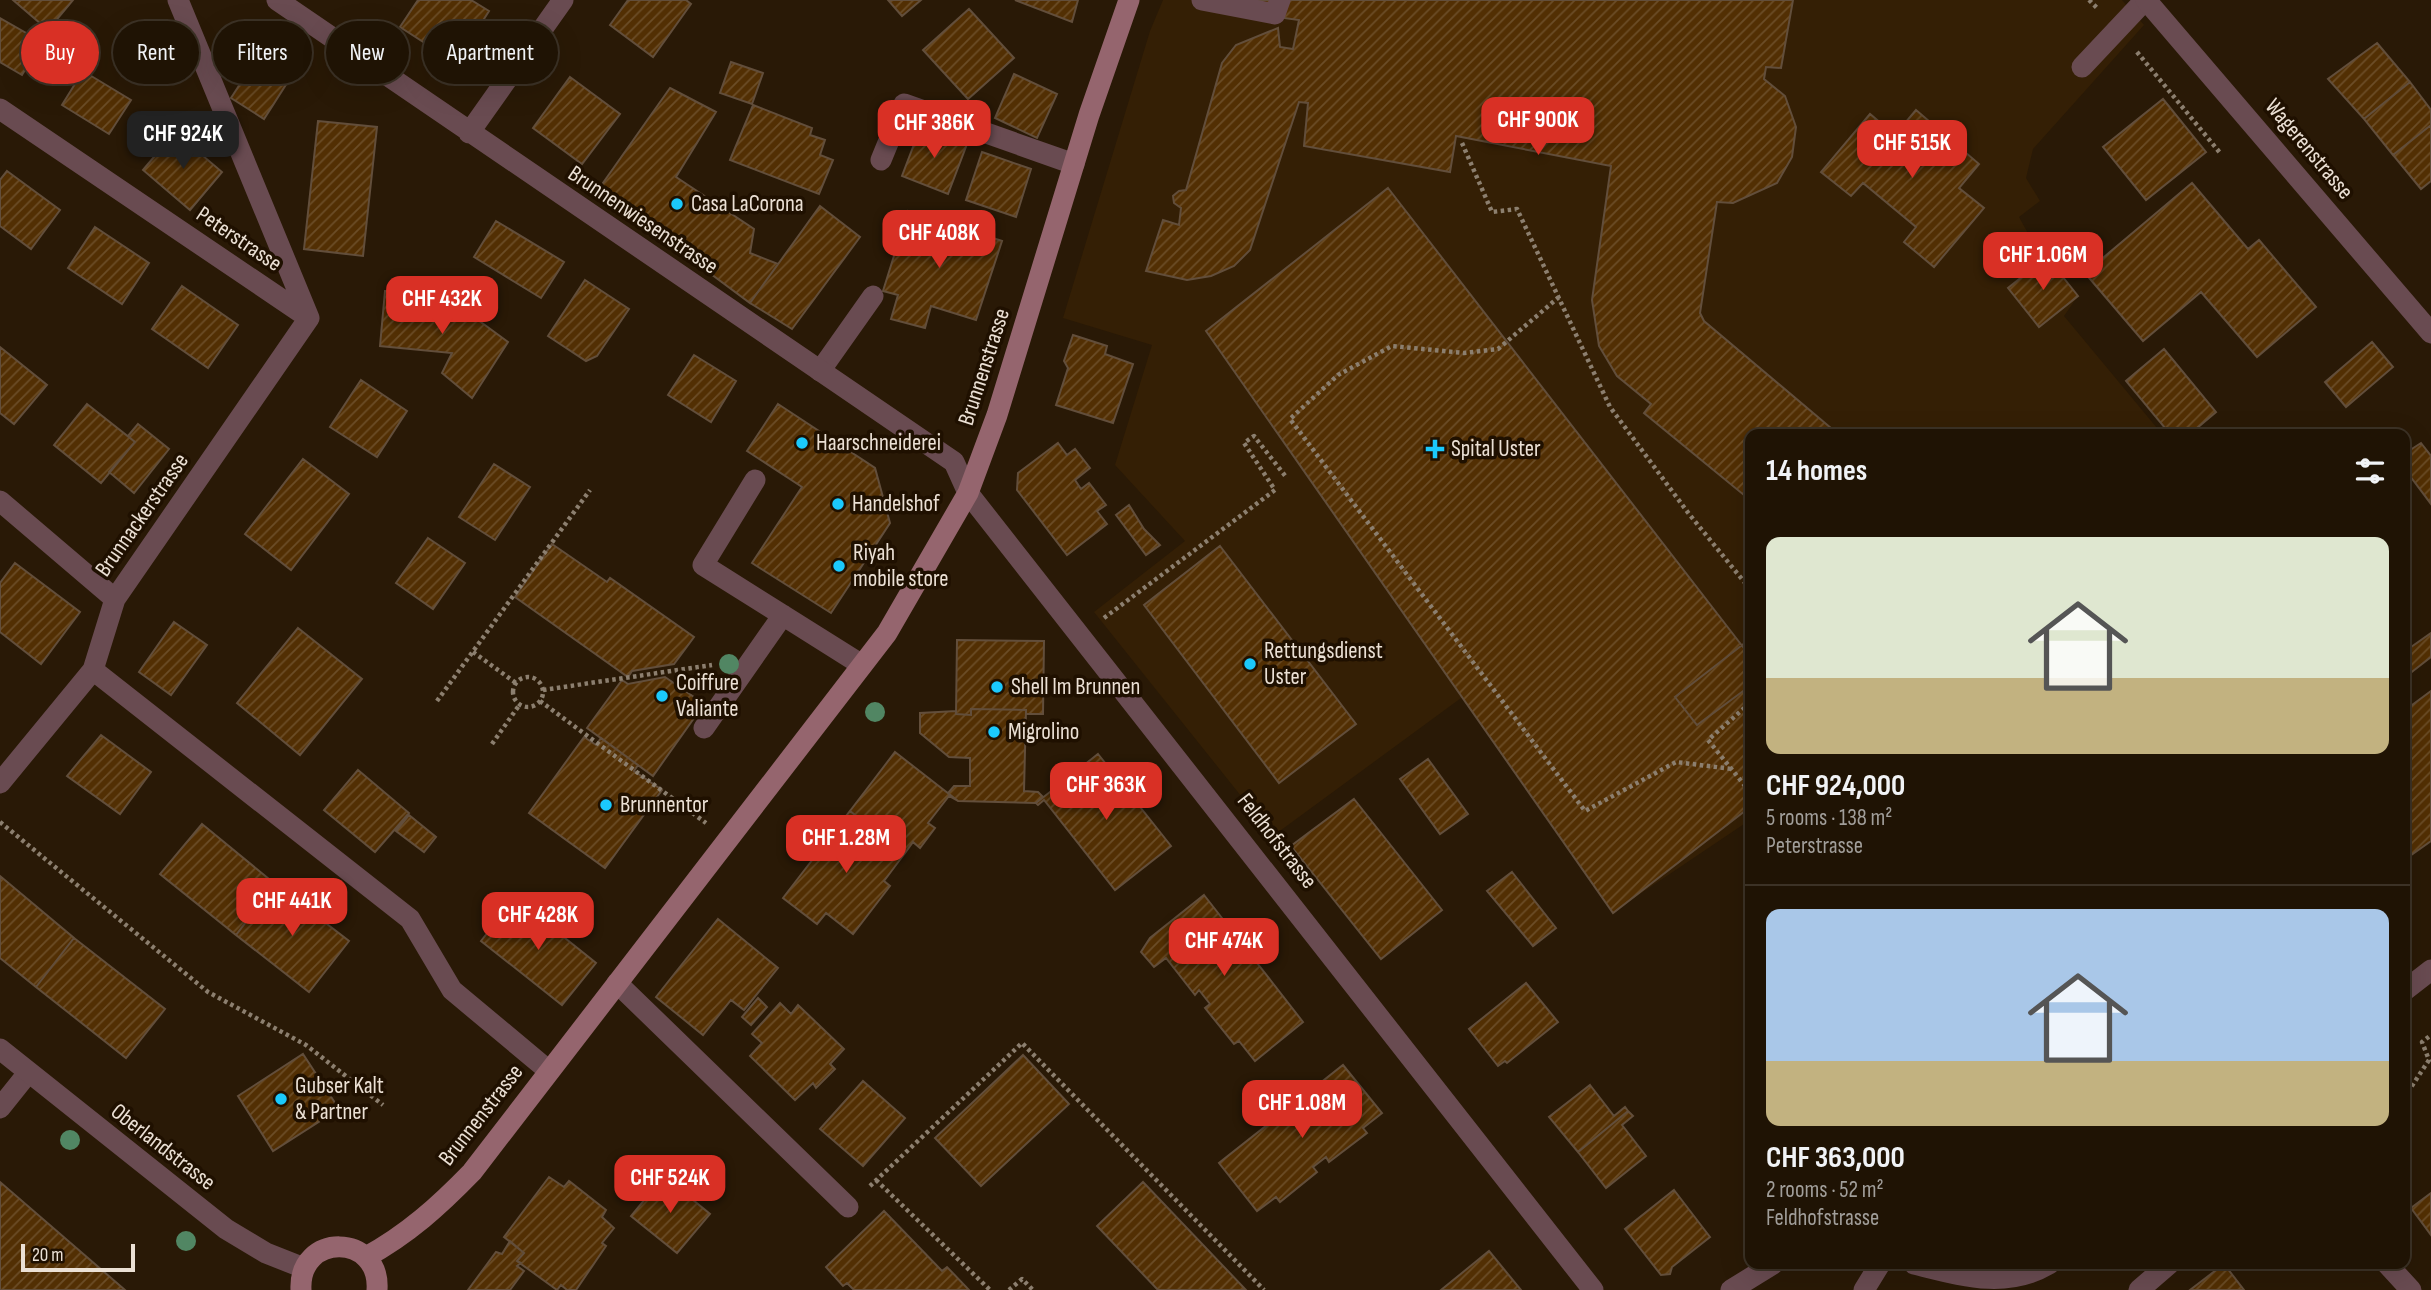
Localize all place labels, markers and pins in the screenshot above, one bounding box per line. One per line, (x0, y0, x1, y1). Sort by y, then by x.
pin: CHF 900K (1466, 97, 1610, 157)
pin: CHF 386K (862, 100, 1006, 160)
pin: CHF 924K (111, 111, 255, 171)
pin: CHF 515K (1840, 120, 1984, 180)
place label: Casa LaCorona (691, 190, 804, 218)
marker: Casa LaCorona (669, 196, 685, 212)
pin: CHF 408K (867, 210, 1011, 270)
pin: CHF 1.06M (1963, 232, 2123, 292)
pin: CHF 432K (370, 276, 514, 336)
place label: Haarschneiderei (816, 429, 941, 457)
marker: Haarschneiderei (794, 435, 810, 451)
place label: Spital Uster (1451, 435, 1541, 463)
marker: Spital Uster (1425, 439, 1445, 459)
place label: Handelshof (852, 490, 940, 518)
marker: Handelshof (830, 496, 846, 512)
place label: Riyah mobile store (853, 539, 948, 593)
marker: Riyah mobile store (831, 558, 847, 574)
place label: Rettungsdienst Uster (1264, 637, 1383, 691)
marker: Rettungsdienst Uster (1242, 656, 1258, 672)
place label: Coiffure Valiante (676, 669, 739, 723)
place label: Shell Im Brunnen (1011, 673, 1140, 701)
marker: Shell Im Brunnen (989, 679, 1005, 695)
marker: Coiffure Valiante (654, 688, 670, 704)
place label: Migrolino (1008, 718, 1079, 746)
marker: Migrolino (986, 724, 1002, 740)
pin: CHF 363K (1034, 762, 1178, 822)
place label: Brunnentor (620, 791, 709, 819)
marker: Brunnentor (598, 797, 614, 813)
pin: CHF 1.28M (766, 816, 926, 875)
pin: CHF 441K (220, 878, 364, 938)
pin: CHF 428K (466, 892, 610, 952)
pin: CHF 474K (1152, 918, 1296, 978)
place label: Gubser Kalt & Partner (295, 1072, 384, 1126)
pin: CHF 1.08M (1222, 1080, 1382, 1140)
marker: Gubser Kalt & Partner (273, 1091, 289, 1107)
pin: CHF 524K (598, 1156, 742, 1215)

